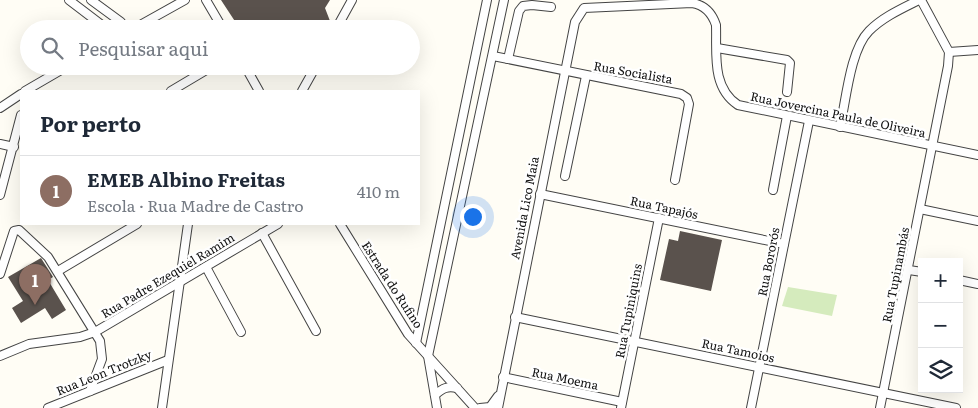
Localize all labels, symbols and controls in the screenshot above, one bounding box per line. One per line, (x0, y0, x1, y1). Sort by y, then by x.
search box (20, 20, 420, 75)
icon: search (38, 34, 66, 62)
text: Pesquisar aqui (78, 34, 208, 62)
street label: Rua Socialista (592, 56, 675, 88)
street label: Rua Jovercina Paula de Oliveira (749, 87, 928, 141)
text: Por perto (40, 107, 141, 138)
street label: Avenida Lico Maia (505, 154, 543, 261)
text: EMEB Albino Freitas (87, 165, 285, 193)
text: 1 (53, 179, 59, 203)
text: 410 m (357, 179, 400, 203)
street label: Rua Tapajós (629, 191, 700, 223)
text: Escola · Rua Madre de Castro (87, 193, 304, 217)
your location (460, 204, 486, 230)
street label: Rua Bororós (753, 225, 784, 298)
street label: Rua Tupinambás (877, 225, 913, 324)
street label: Rua Padre Ezequiel Ramim (97, 228, 238, 322)
street label: Estrada do Rufino (358, 237, 428, 332)
map controls (918, 258, 963, 393)
button: + (918, 258, 963, 303)
street label: Rua Tupiniquins (610, 261, 646, 360)
pin: 1 (19, 264, 51, 305)
button: − (918, 303, 963, 348)
street label: Rua Tamoios (700, 334, 777, 367)
street label: Rua Leon Trotzky (53, 345, 154, 399)
button: layers (918, 348, 963, 393)
street label: Rua Moema (530, 362, 601, 394)

